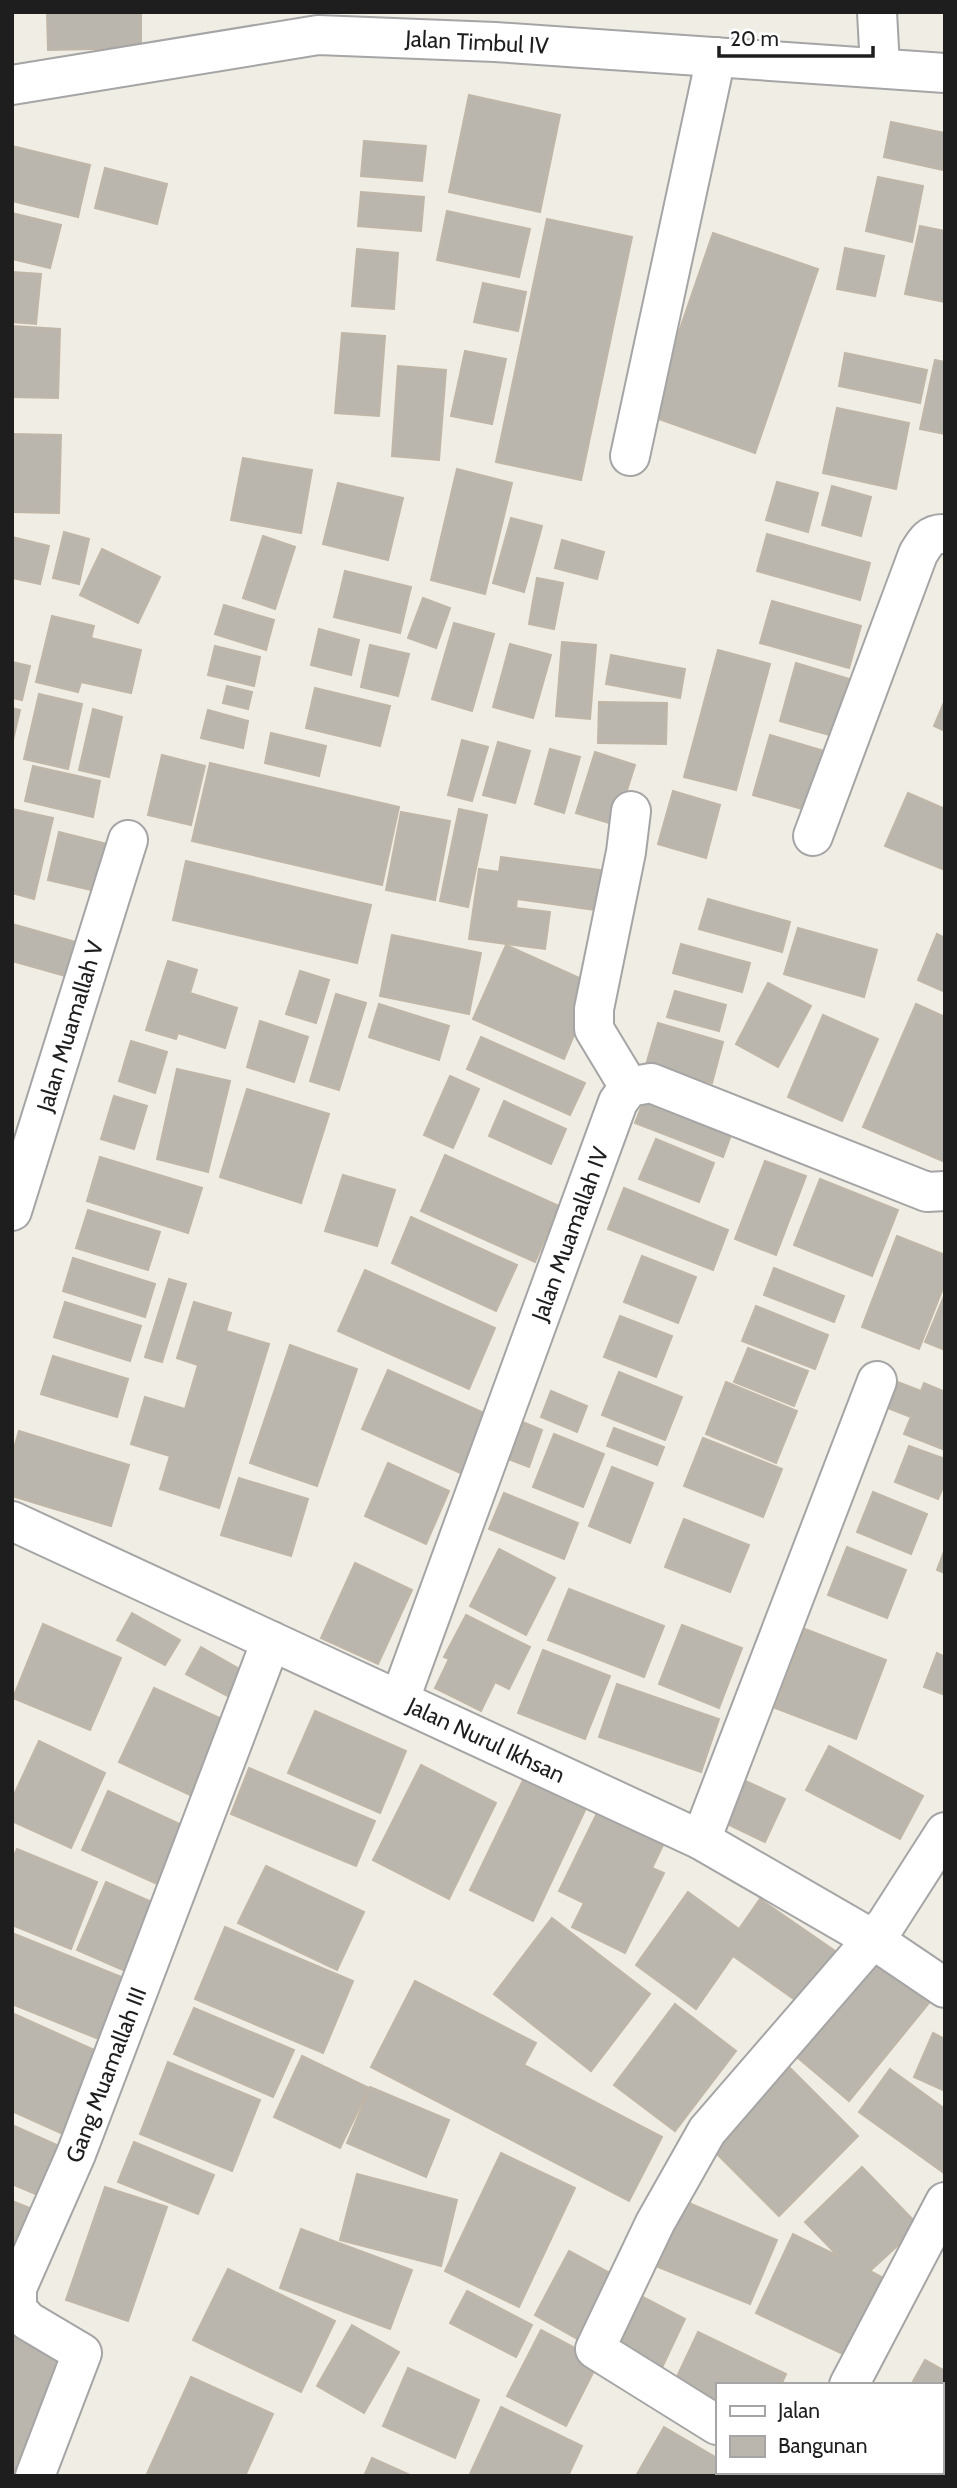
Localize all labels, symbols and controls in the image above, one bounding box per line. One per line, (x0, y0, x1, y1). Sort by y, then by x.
scale bar (719, 14, 873, 58)
street label: Jalan Timbul IV (404, 24, 549, 60)
text: 20 m (730, 26, 779, 51)
street label: Jalan Muamallah V (30, 937, 109, 1116)
street label: Jalan Muamallah IV (525, 1143, 615, 1326)
street label: Jalan Nurul Ikhsan (402, 1691, 569, 1789)
street label: Gang Muamallah III (60, 1983, 152, 2167)
legend (716, 2383, 943, 2474)
text: Jalan (777, 2398, 820, 2423)
text: Bangunan (778, 2433, 867, 2458)

